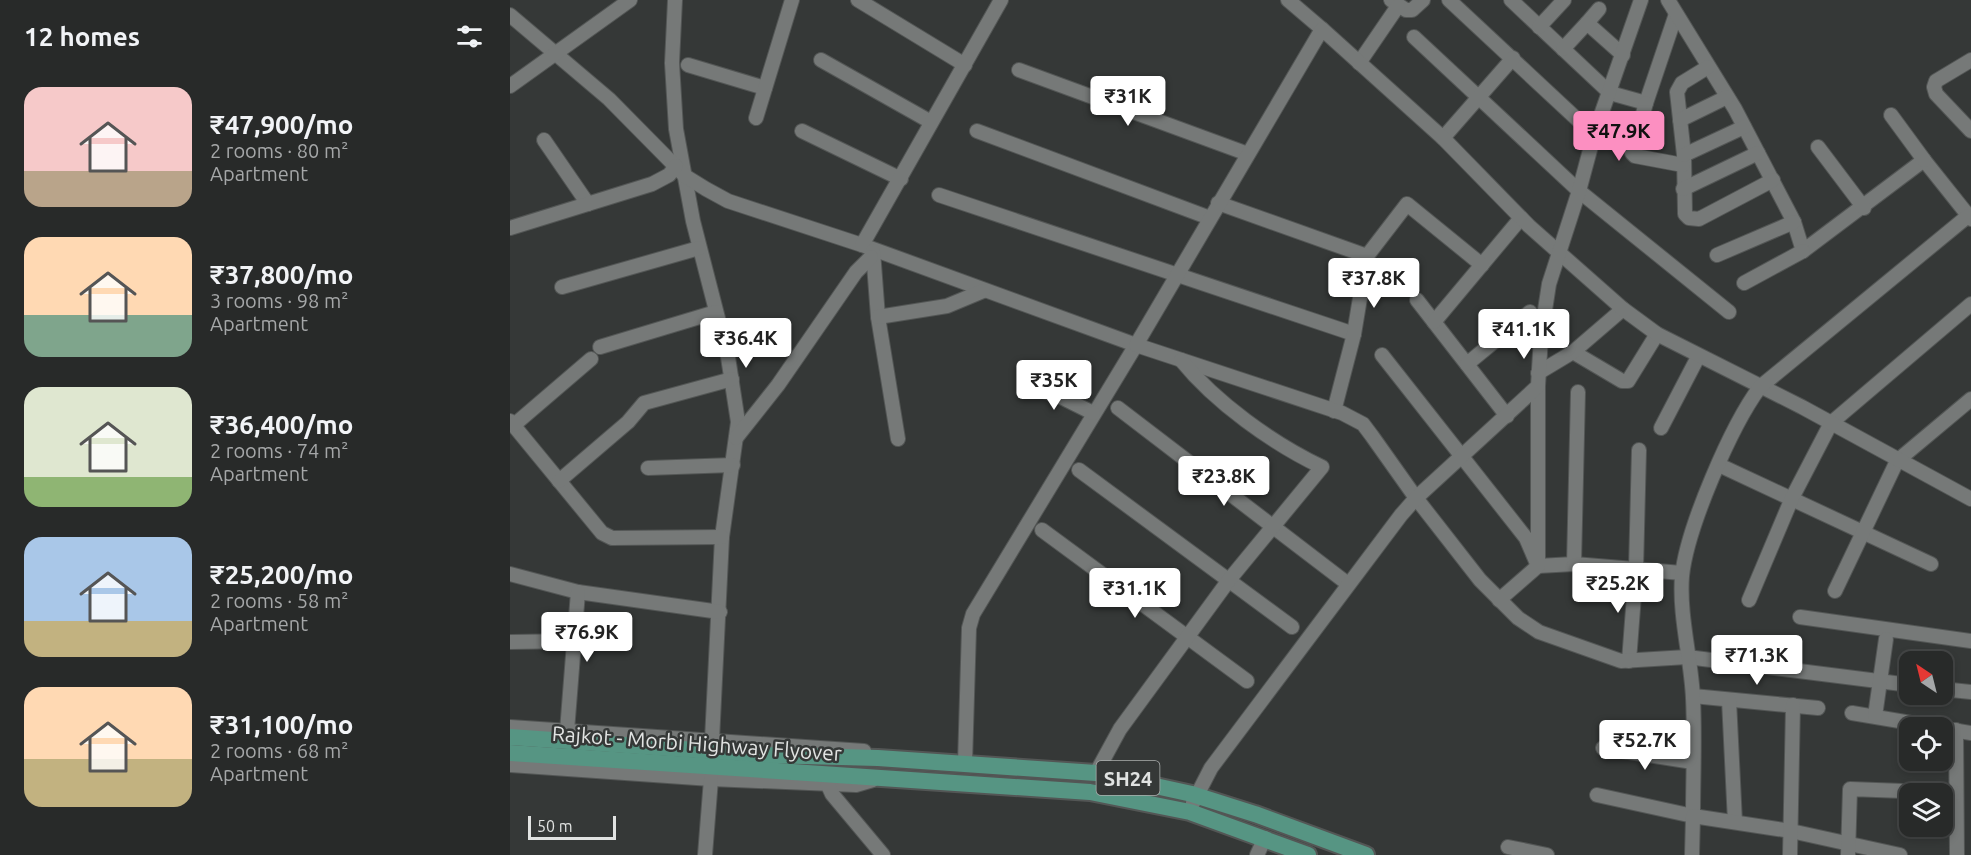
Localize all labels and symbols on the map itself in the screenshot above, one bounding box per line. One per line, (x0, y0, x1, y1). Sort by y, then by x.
pin: ₹31K (1092, 76, 1164, 127)
pin: ₹47.9K (1570, 111, 1668, 162)
pin: ₹37.8K (1325, 258, 1423, 309)
pin: ₹41.1K (1475, 309, 1573, 360)
pin: ₹36.4K (697, 318, 795, 369)
pin: ₹35K (1018, 360, 1090, 411)
pin: ₹23.8K (1175, 456, 1273, 507)
pin: ₹25.2K (1569, 563, 1667, 614)
pin: ₹31.1K (1086, 568, 1184, 619)
pin: ₹76.9K (538, 612, 636, 663)
pin: ₹71.3K (1708, 635, 1806, 686)
north arrow (1899, 651, 1953, 705)
pin: ₹52.7K (1596, 720, 1694, 771)
street label: Rajkot - Morbi Highway Flyover (551, 721, 843, 765)
road number: SH24 (1096, 761, 1160, 795)
scale bar (528, 813, 616, 840)

